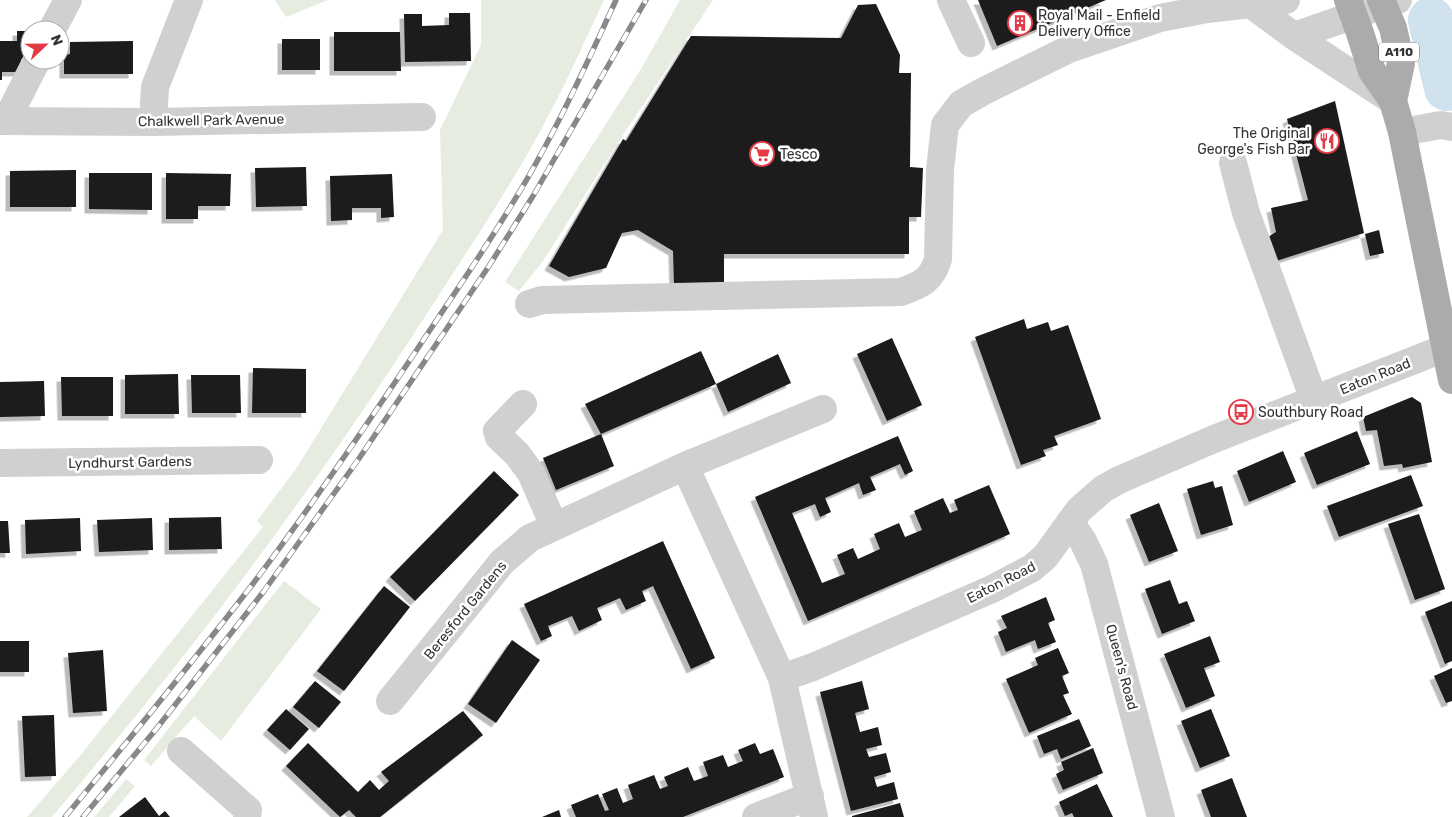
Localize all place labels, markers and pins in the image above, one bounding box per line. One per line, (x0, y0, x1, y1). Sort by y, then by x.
place label: Royal Mail - Enfield Delivery Office (1038, 7, 1160, 40)
building icon: Royal Mail - Enfield Delivery Office (1007, 10, 1033, 36)
place label: The Original George's Fish Bar (1197, 125, 1311, 158)
restaurant icon: The Original George's Fish Bar (1314, 128, 1340, 154)
supermarket icon: Tesco (749, 141, 775, 167)
place label: Tesco (780, 146, 818, 163)
bus stop icon: Southbury Road (1228, 399, 1254, 425)
place label: Southbury Road (1258, 404, 1363, 421)

